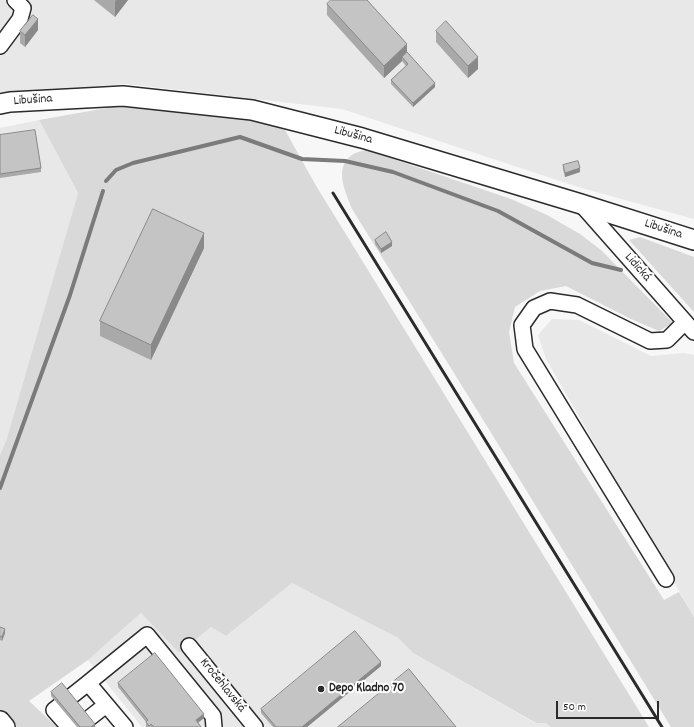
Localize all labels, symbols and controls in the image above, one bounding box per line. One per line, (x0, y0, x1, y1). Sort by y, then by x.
street label: Libušina (13, 92, 53, 110)
street label: Libušina (332, 123, 374, 149)
street label: Libušina (642, 217, 684, 243)
street label: Lidická (620, 250, 654, 286)
street label: Kročehlavská (195, 656, 249, 716)
place label: Depo Kladno 70 (329, 681, 404, 697)
marker: Depo Kladno 70 (316, 684, 326, 694)
scale bar (558, 693, 661, 719)
text: 50 m (563, 699, 586, 716)

